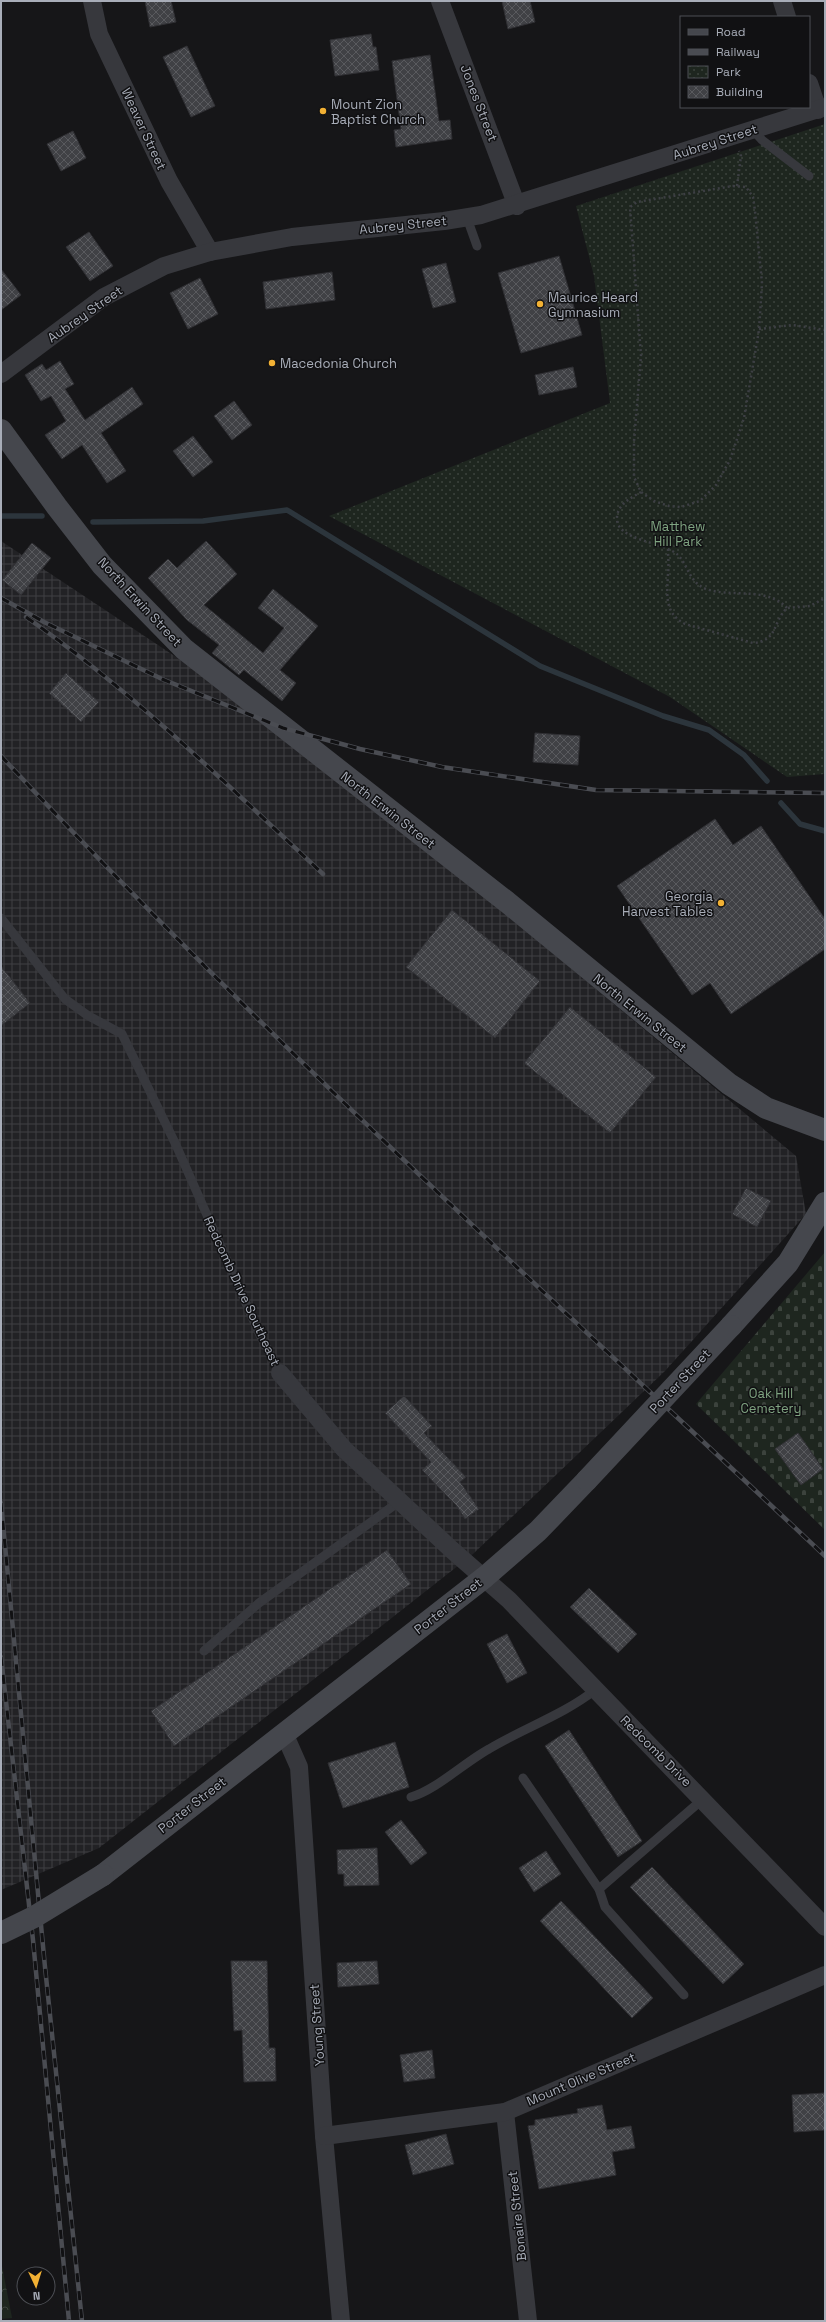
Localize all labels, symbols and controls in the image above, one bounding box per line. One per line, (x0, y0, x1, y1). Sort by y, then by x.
legend (680, 16, 810, 108)
text: Road (716, 24, 745, 40)
text: Railway (716, 44, 760, 60)
street label: Jones Street (457, 62, 501, 144)
text: Park (716, 64, 741, 80)
text: Building (716, 84, 763, 100)
street label: Weaver Street (118, 85, 170, 173)
place label: Mount Zion Baptist Church (331, 96, 425, 128)
marker: Mount Zion Baptist Church (318, 106, 328, 116)
street label: Aubrey Street (671, 120, 759, 164)
street label: Aubrey Street (358, 212, 448, 238)
street label: Aubrey Street (44, 282, 126, 346)
place label: Maurice Heard Gymnasium (548, 289, 638, 321)
marker: Maurice Heard Gymnasium (535, 299, 545, 309)
place label: Macedonia Church (280, 355, 397, 372)
marker: Macedonia Church (267, 358, 277, 368)
park label: Matthew Hill Park (651, 518, 705, 550)
street label: North Erwin Street (94, 554, 186, 650)
street label: North Erwin Street (337, 768, 439, 852)
place label: Georgia Harvest Tables (622, 888, 714, 920)
marker: Georgia Harvest Tables (716, 898, 726, 908)
street label: North Erwin Street (590, 970, 690, 1056)
street label: Redcomb Drive Southeast (200, 1213, 284, 1369)
street label: Porter Street (646, 1345, 714, 1417)
park label: Oak Hill Cemetery (741, 1385, 801, 1417)
street label: Porter Street (410, 1574, 486, 1638)
street label: Redcomb Drive (617, 1712, 695, 1790)
street label: Porter Street (154, 1773, 230, 1837)
street label: Young Street (306, 1983, 328, 2067)
street label: Mount Olive Street (524, 2048, 638, 2110)
street label: Bonaire Street (504, 2170, 530, 2262)
north arrow (16, 2266, 56, 2306)
text: N (33, 2289, 41, 2303)

